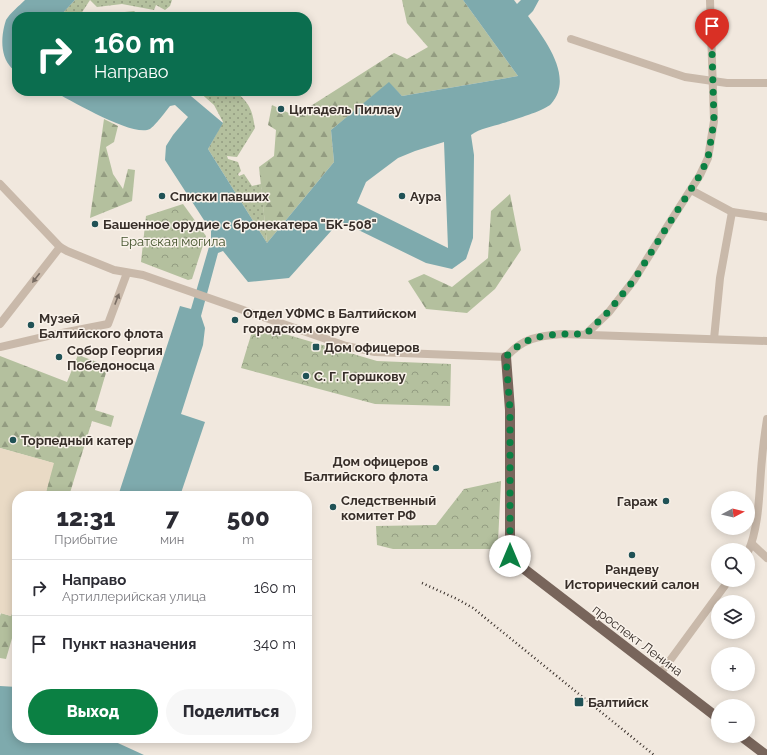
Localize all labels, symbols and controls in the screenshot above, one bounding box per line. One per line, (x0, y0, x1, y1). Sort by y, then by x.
pin (695, 9, 729, 50)
icon: arrive (701, 15, 723, 37)
text: 160 m (94, 27, 175, 60)
icon: right (28, 28, 80, 80)
text: Направо (94, 61, 168, 82)
place label: Цитадель Пиллау (289, 102, 402, 117)
marker: Цитадель Пиллау (276, 104, 286, 114)
place label: Списки павших (170, 189, 269, 204)
place label: Аура (410, 189, 442, 204)
marker: Списки павших (157, 191, 167, 201)
marker: Аура (397, 191, 407, 201)
place label: Башенное орудие с бронекатера "БК-508" (103, 217, 377, 232)
marker: Башенное орудие с бронекатера "БК-508" (90, 219, 100, 229)
park label: Братская могила (121, 234, 226, 249)
one-way arrow (32, 272, 40, 283)
one-way arrow (115, 293, 121, 305)
place label: Отдел УФМС в Балтийском городском округе (243, 306, 416, 336)
place label: Музей Балтийского флота (39, 311, 164, 341)
marker: Отдел УФМС в Балтийском городском округе (230, 315, 240, 325)
marker: Музей Балтийского флота (26, 320, 36, 330)
place label: Дом офицеров (324, 340, 420, 355)
marker: Дом офицеров (311, 342, 321, 352)
place label: Собор Георгия Победоносца (67, 343, 163, 373)
marker: Собор Георгия Победоносца (54, 352, 64, 362)
place label: С. Г. Горшкову (314, 369, 406, 384)
marker: С. Г. Горшкову (301, 371, 311, 381)
place label: Торпедный катер (21, 433, 134, 448)
marker: Торпедный катер (8, 435, 18, 445)
place label: Дом офицеров Балтийского флота (304, 454, 429, 484)
marker: Дом офицеров Балтийского флота (431, 463, 441, 473)
north arrow (711, 491, 755, 535)
map controls (711, 491, 755, 743)
place label: Следственный комитет РФ (341, 493, 436, 523)
place label: Гараж (617, 494, 658, 509)
marker: Гараж (661, 496, 671, 506)
marker: Следственный комитет РФ (328, 502, 338, 512)
text: 12:31 (56, 503, 116, 532)
text: 7 (165, 503, 179, 532)
text: 500 (227, 503, 270, 532)
text: Прибытие (54, 532, 118, 547)
text: мин (160, 532, 184, 547)
text: m (242, 532, 254, 547)
position arrow (489, 535, 531, 577)
button: search (711, 543, 755, 587)
marker: Рандеву Исторический салон (627, 550, 637, 560)
place label: Рандеву Исторический салон (565, 562, 700, 592)
text: Направо (62, 571, 126, 589)
icon: right (28, 577, 50, 599)
text: 160 m (254, 579, 296, 597)
text: Артиллерийская улица (62, 589, 206, 604)
button: layers (711, 595, 755, 639)
street label: проспект Ленина (590, 602, 686, 679)
icon: arrive (28, 633, 50, 655)
text: Пункт назначения (62, 635, 196, 653)
text: 340 m (253, 635, 296, 653)
button: + (711, 647, 755, 691)
button: Выход (28, 689, 158, 735)
button: Поделиться (166, 689, 296, 735)
place label: Балтийск (588, 695, 650, 710)
marker: Балтийск (573, 696, 585, 708)
button: − (711, 699, 755, 743)

